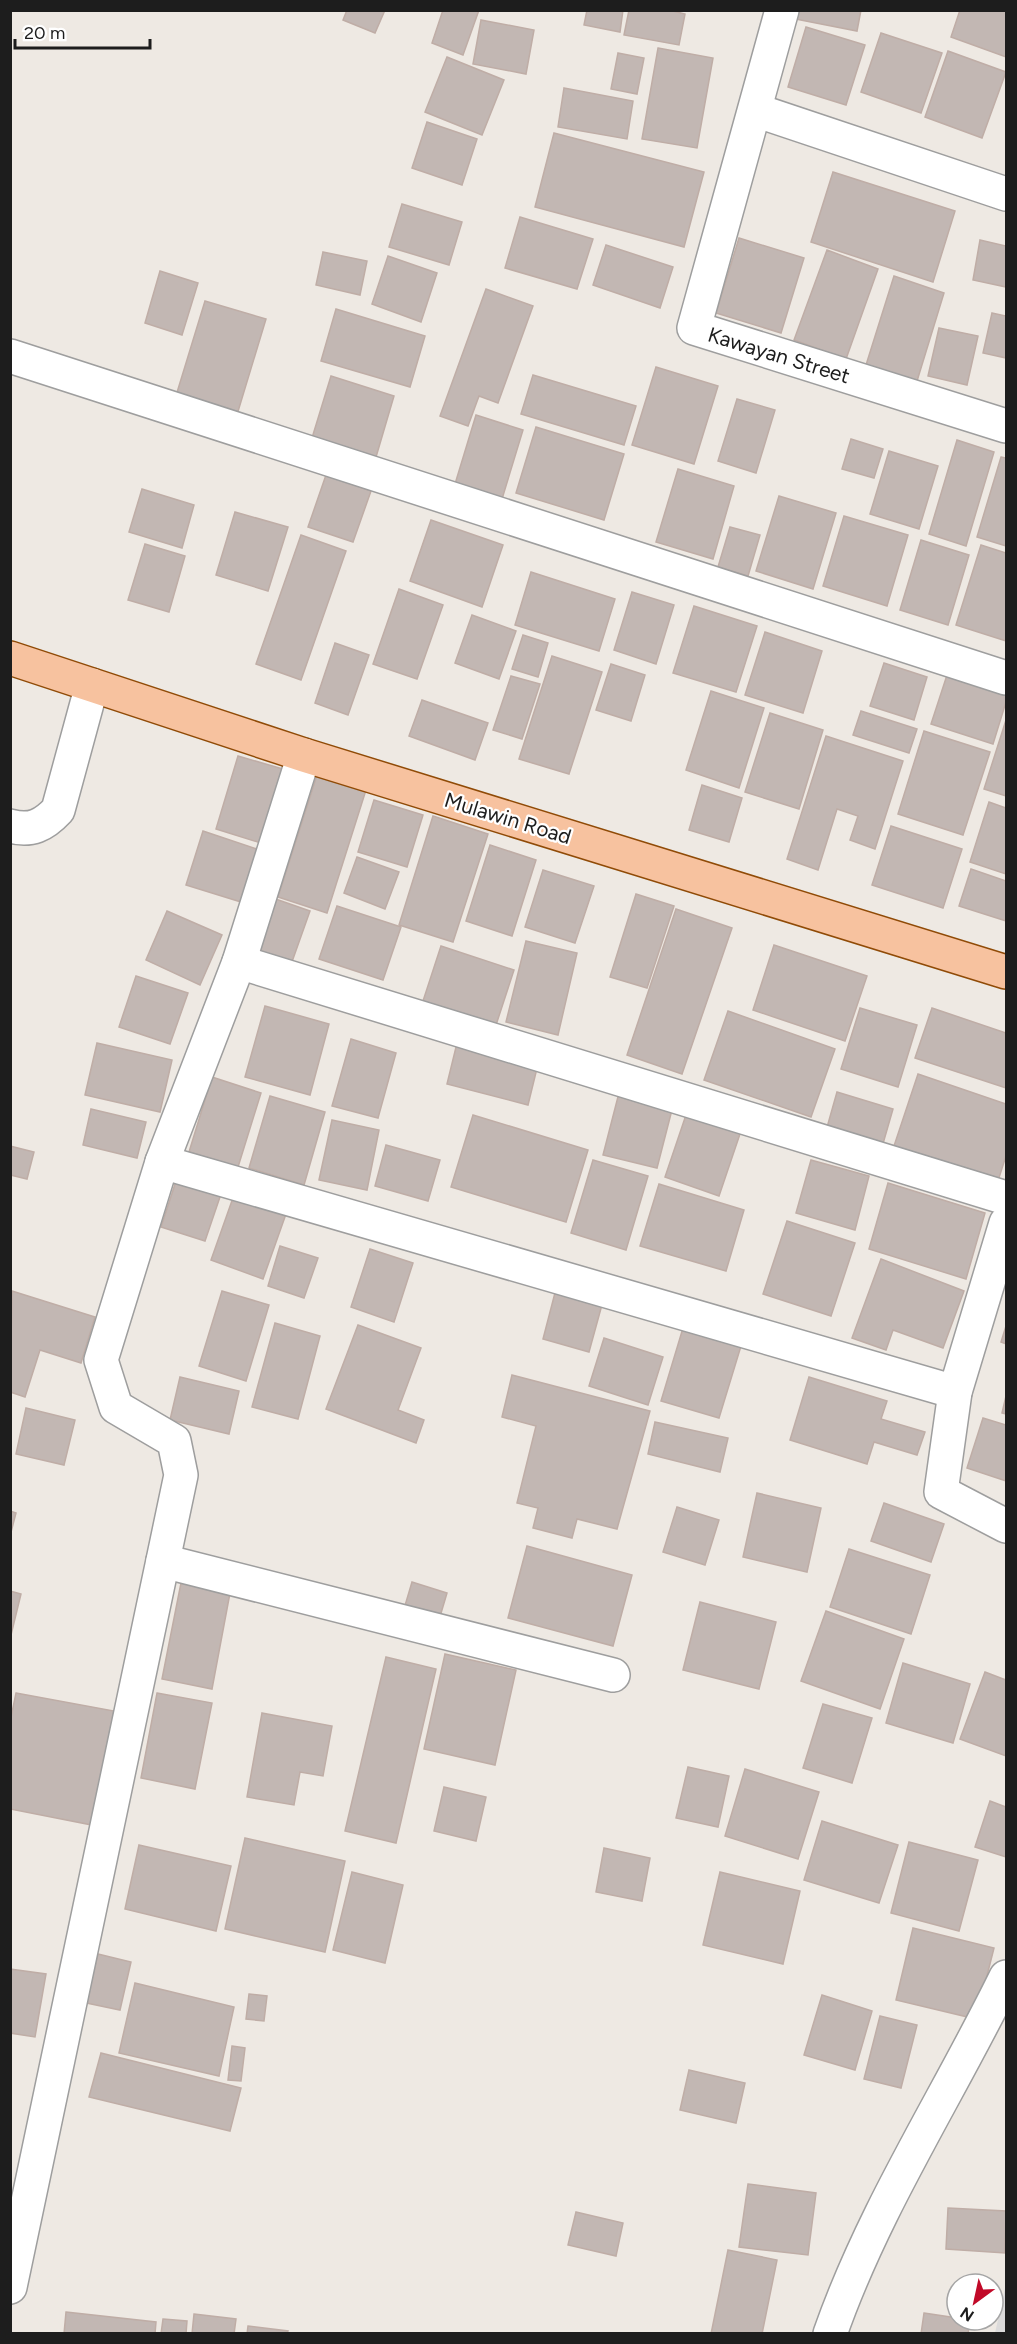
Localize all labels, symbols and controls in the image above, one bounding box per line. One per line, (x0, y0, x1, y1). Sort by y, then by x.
scale bar (15, 12, 150, 50)
text: 20 m (24, 22, 65, 44)
street label: Kawayan Street (705, 322, 853, 388)
street label: Mulawin Road (442, 787, 574, 849)
north arrow (945, 2272, 1005, 2332)
text: N (957, 2303, 977, 2325)

